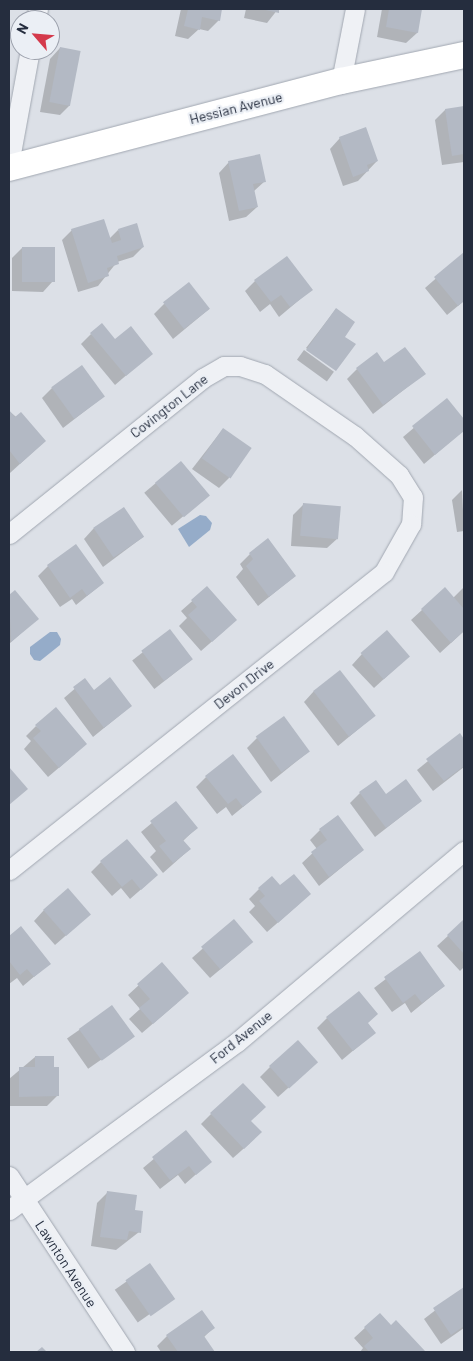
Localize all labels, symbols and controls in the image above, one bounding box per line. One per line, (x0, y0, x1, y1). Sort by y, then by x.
north arrow (10, 10, 60, 60)
text: N (12, 20, 32, 36)
street label: Hessian Avenue (188, 88, 284, 128)
street label: Covington Lane (127, 370, 211, 442)
street label: Devon Drive (211, 655, 277, 713)
street label: Ford Avenue (207, 1007, 275, 1067)
street label: Lawnton Avenue (32, 1217, 100, 1311)

